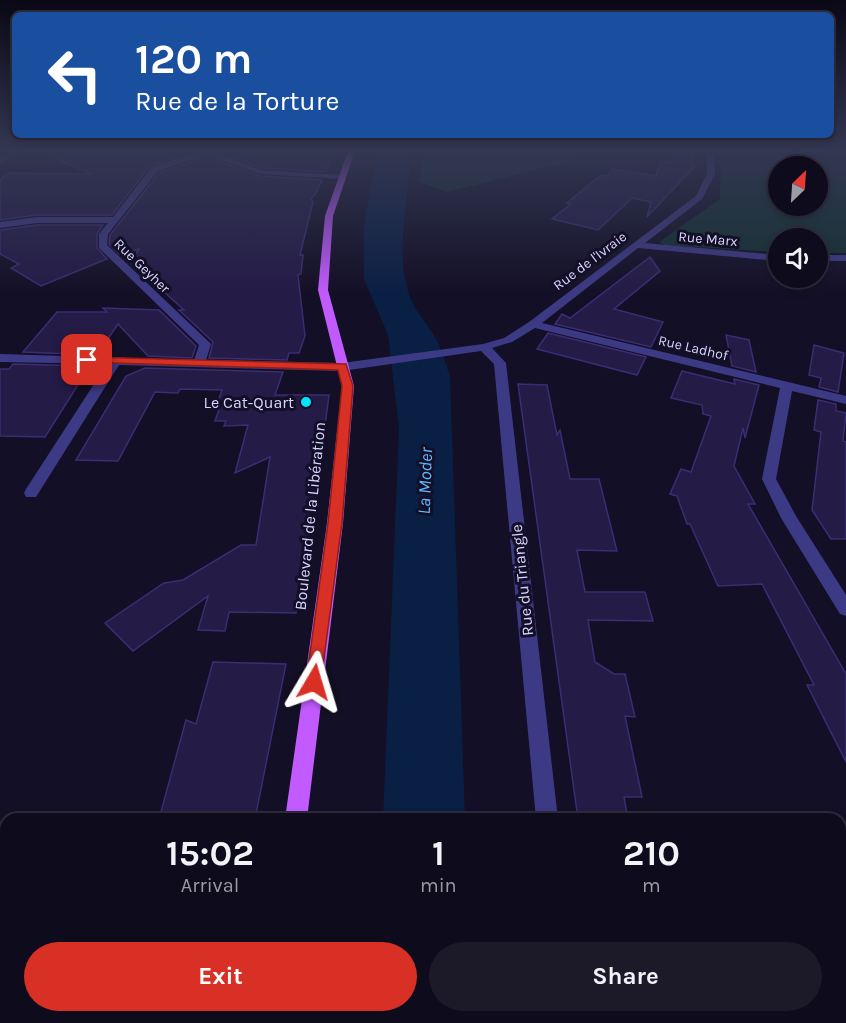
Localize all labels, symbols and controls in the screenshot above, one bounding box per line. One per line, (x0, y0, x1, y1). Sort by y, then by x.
text: 120 m (135, 34, 252, 84)
icon: left (36, 36, 114, 114)
text: Rue de la Torture (135, 85, 339, 117)
north arrow (768, 156, 828, 216)
map controls (768, 156, 828, 288)
street label: Rue de l'Ivraie (550, 228, 630, 294)
street label: Rue Marx (678, 228, 738, 250)
button: sound (768, 228, 828, 288)
street label: Rue Geyher (111, 235, 174, 297)
street label: Rue Ladhof (656, 332, 730, 364)
pin (61, 334, 112, 385)
icon: arrive (70, 343, 103, 376)
place label: Le Cat-Quart (204, 393, 294, 412)
marker: Le Cat-Quart (299, 395, 313, 409)
street label: Boulevard de la Libération (291, 421, 329, 611)
water label: La Moder (413, 446, 437, 515)
street label: Rue du Triangle (507, 523, 537, 637)
position arrow (282, 650, 346, 714)
text: 15:02 (166, 832, 254, 874)
text: 1 (432, 832, 445, 874)
text: 210 (623, 832, 680, 874)
text: Arrival (181, 874, 239, 897)
text: min (420, 874, 457, 897)
text: m (642, 874, 661, 897)
button: Exit (24, 942, 417, 1011)
button: Share (429, 942, 822, 1011)

